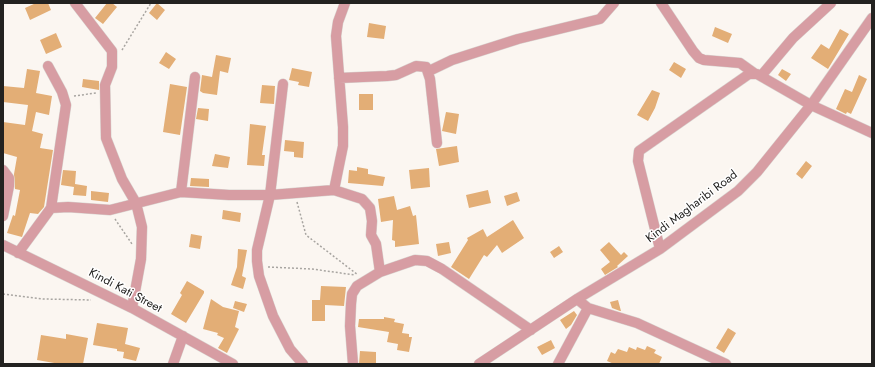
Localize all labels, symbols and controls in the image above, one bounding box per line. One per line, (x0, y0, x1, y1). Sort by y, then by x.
street label: Kindi Magharibi Road (643, 168, 741, 246)
street label: Kindi Kati Street (86, 266, 164, 316)

